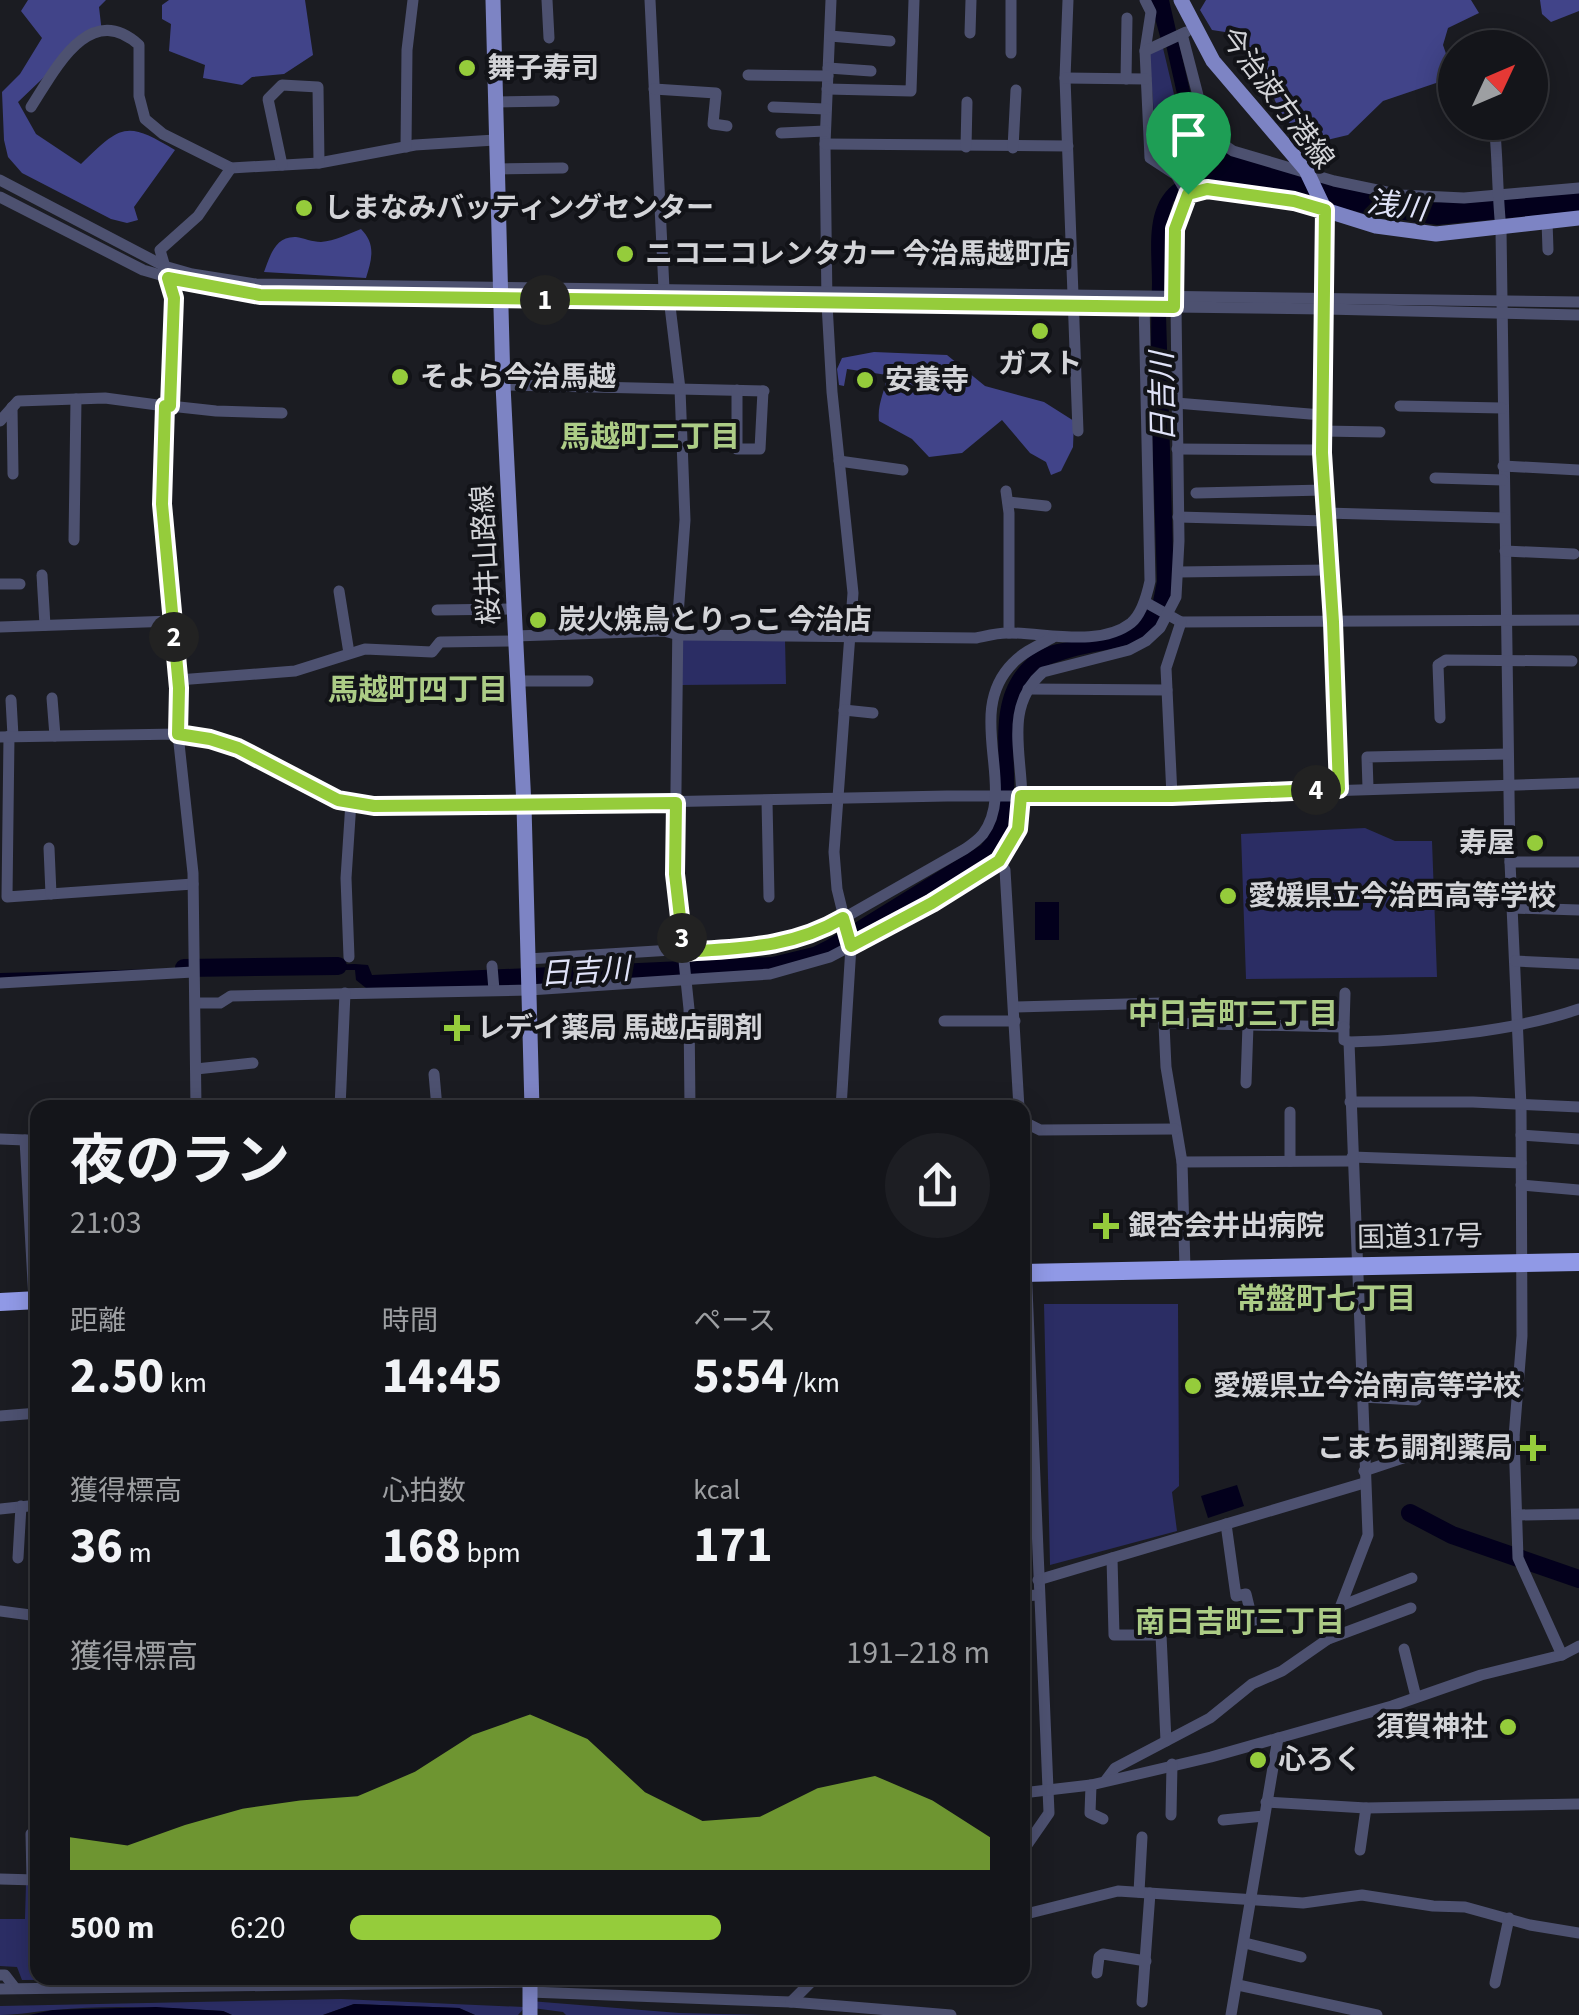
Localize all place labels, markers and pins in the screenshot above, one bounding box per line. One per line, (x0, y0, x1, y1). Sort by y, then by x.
place label: 舞子寿司 (487, 48, 599, 88)
marker: 舞子寿司 (456, 57, 478, 79)
pin (1146, 92, 1231, 195)
place label: しまなみバッティングセンター (324, 188, 714, 228)
marker: しまなみバッティングセンター (293, 197, 315, 219)
place label: ニコニコレンタカー 今治馬越町店 (645, 234, 1071, 274)
marker: ニコニコレンタカー 今治馬越町店 (614, 243, 636, 265)
pin: 1 (520, 275, 570, 325)
marker: ガスト (1029, 320, 1051, 342)
place label: ガスト (998, 344, 1082, 384)
place label: そよら今治馬越 (420, 357, 616, 397)
place label: 安養寺 (885, 360, 969, 400)
marker: そよら今治馬越 (389, 366, 411, 388)
marker: 安養寺 (854, 369, 876, 391)
place label: 炭火焼鳥とりっこ 今治店 (558, 600, 872, 640)
marker: 炭火焼鳥とりっこ 今治店 (527, 609, 549, 631)
pin: 2 (149, 612, 199, 662)
pin: 4 (1291, 765, 1341, 815)
place label: 寿屋 (1459, 823, 1515, 863)
marker: 寿屋 (1524, 832, 1546, 854)
place label: 愛媛県立今治西高等学校 (1248, 876, 1556, 916)
marker: 愛媛県立今治西高等学校 (1217, 885, 1239, 907)
pin: 3 (657, 913, 707, 963)
place label: レデイ薬局 馬越店調剤 (477, 1008, 763, 1048)
marker: レデイ薬局 馬越店調剤 (446, 1017, 468, 1039)
place label: 銀杏会井出病院 (1128, 1206, 1324, 1246)
marker: 銀杏会井出病院 (1093, 1213, 1119, 1239)
place label: 愛媛県立今治南高等学校 (1213, 1366, 1521, 1406)
marker: 愛媛県立今治南高等学校 (1182, 1375, 1204, 1397)
place label: こまち調剤薬局 (1317, 1428, 1513, 1468)
marker: こまち調剤薬局 (1522, 1437, 1544, 1459)
place label: 須賀神社 (1376, 1707, 1488, 1747)
marker: 須賀神社 (1497, 1716, 1519, 1738)
place label: 心ろく (1278, 1740, 1362, 1780)
marker: 心ろく (1247, 1749, 1269, 1771)

